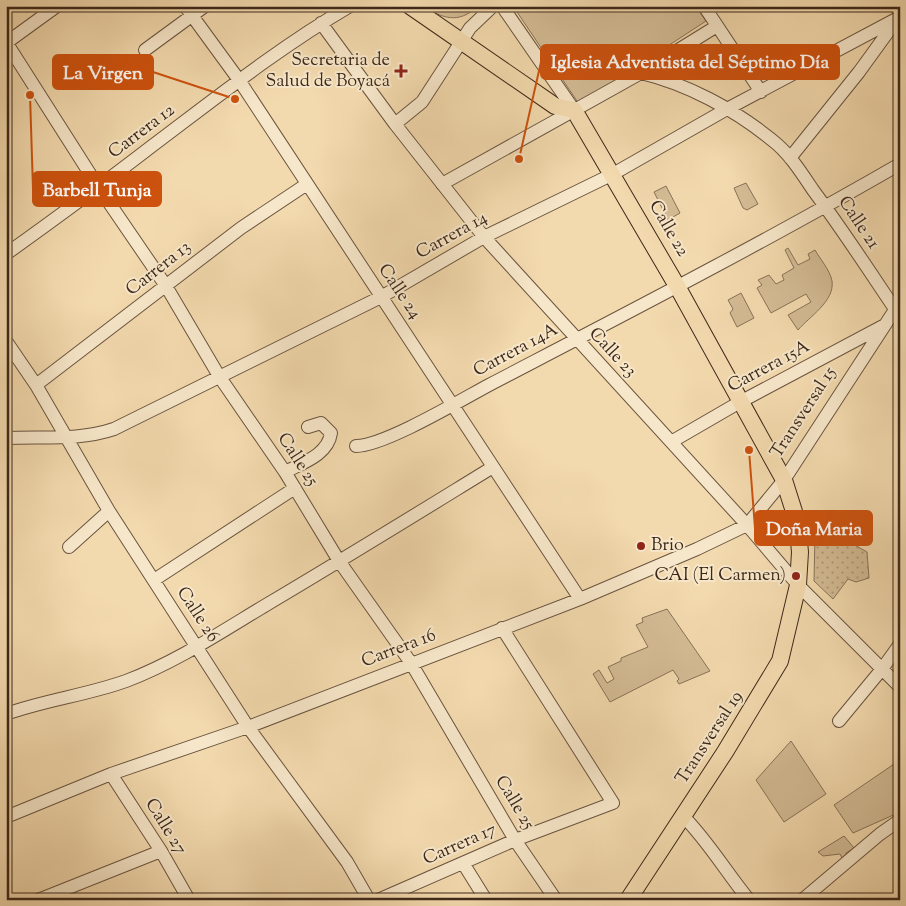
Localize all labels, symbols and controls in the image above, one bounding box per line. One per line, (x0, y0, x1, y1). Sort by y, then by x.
callout: Iglesia Adventista del Séptimo Día (541, 45, 839, 79)
place label: Secretaria de Salud de Boyacá (265, 48, 390, 95)
text: Iglesia Adventista del Séptimo Día (551, 50, 829, 77)
callout: La Virgen (53, 55, 153, 89)
text: La Virgen (63, 61, 144, 88)
marker: Secretaria de Salud de Boyacá (394, 64, 408, 78)
street label: Carrera 12 (103, 98, 181, 166)
callout: Barbell Tunja (33, 172, 161, 206)
text: Barbell Tunja (43, 178, 152, 205)
street label: Calle 21 (831, 191, 885, 255)
street label: Calle 22 (641, 196, 695, 263)
street label: Carrera 14 (411, 206, 493, 266)
street label: Carrera 13 (121, 235, 197, 303)
street label: Calle 24 (371, 259, 427, 325)
street label: Carrera 14A (469, 318, 563, 384)
street label: Calle 23 (582, 322, 642, 384)
street label: Carrera 15A (723, 334, 815, 400)
street label: Transversal 15 (765, 362, 843, 464)
street label: Calle 25 (270, 428, 324, 492)
callout: Doña Maria (755, 511, 872, 545)
text: Doña Maria (766, 517, 863, 544)
place label: Brio (651, 533, 684, 559)
marker: Brio (635, 540, 647, 552)
place label: CAI (El Carmen) (655, 563, 786, 589)
marker: CAI (El Carmen) (790, 570, 802, 582)
street label: Calle 26 (169, 582, 225, 648)
street label: Carrera 16 (358, 623, 440, 675)
street label: Transversal 19 (670, 686, 750, 790)
street label: Calle 25 (488, 771, 540, 835)
street label: Calle 27 (138, 794, 192, 860)
street label: Carrera 17 (419, 817, 501, 873)

